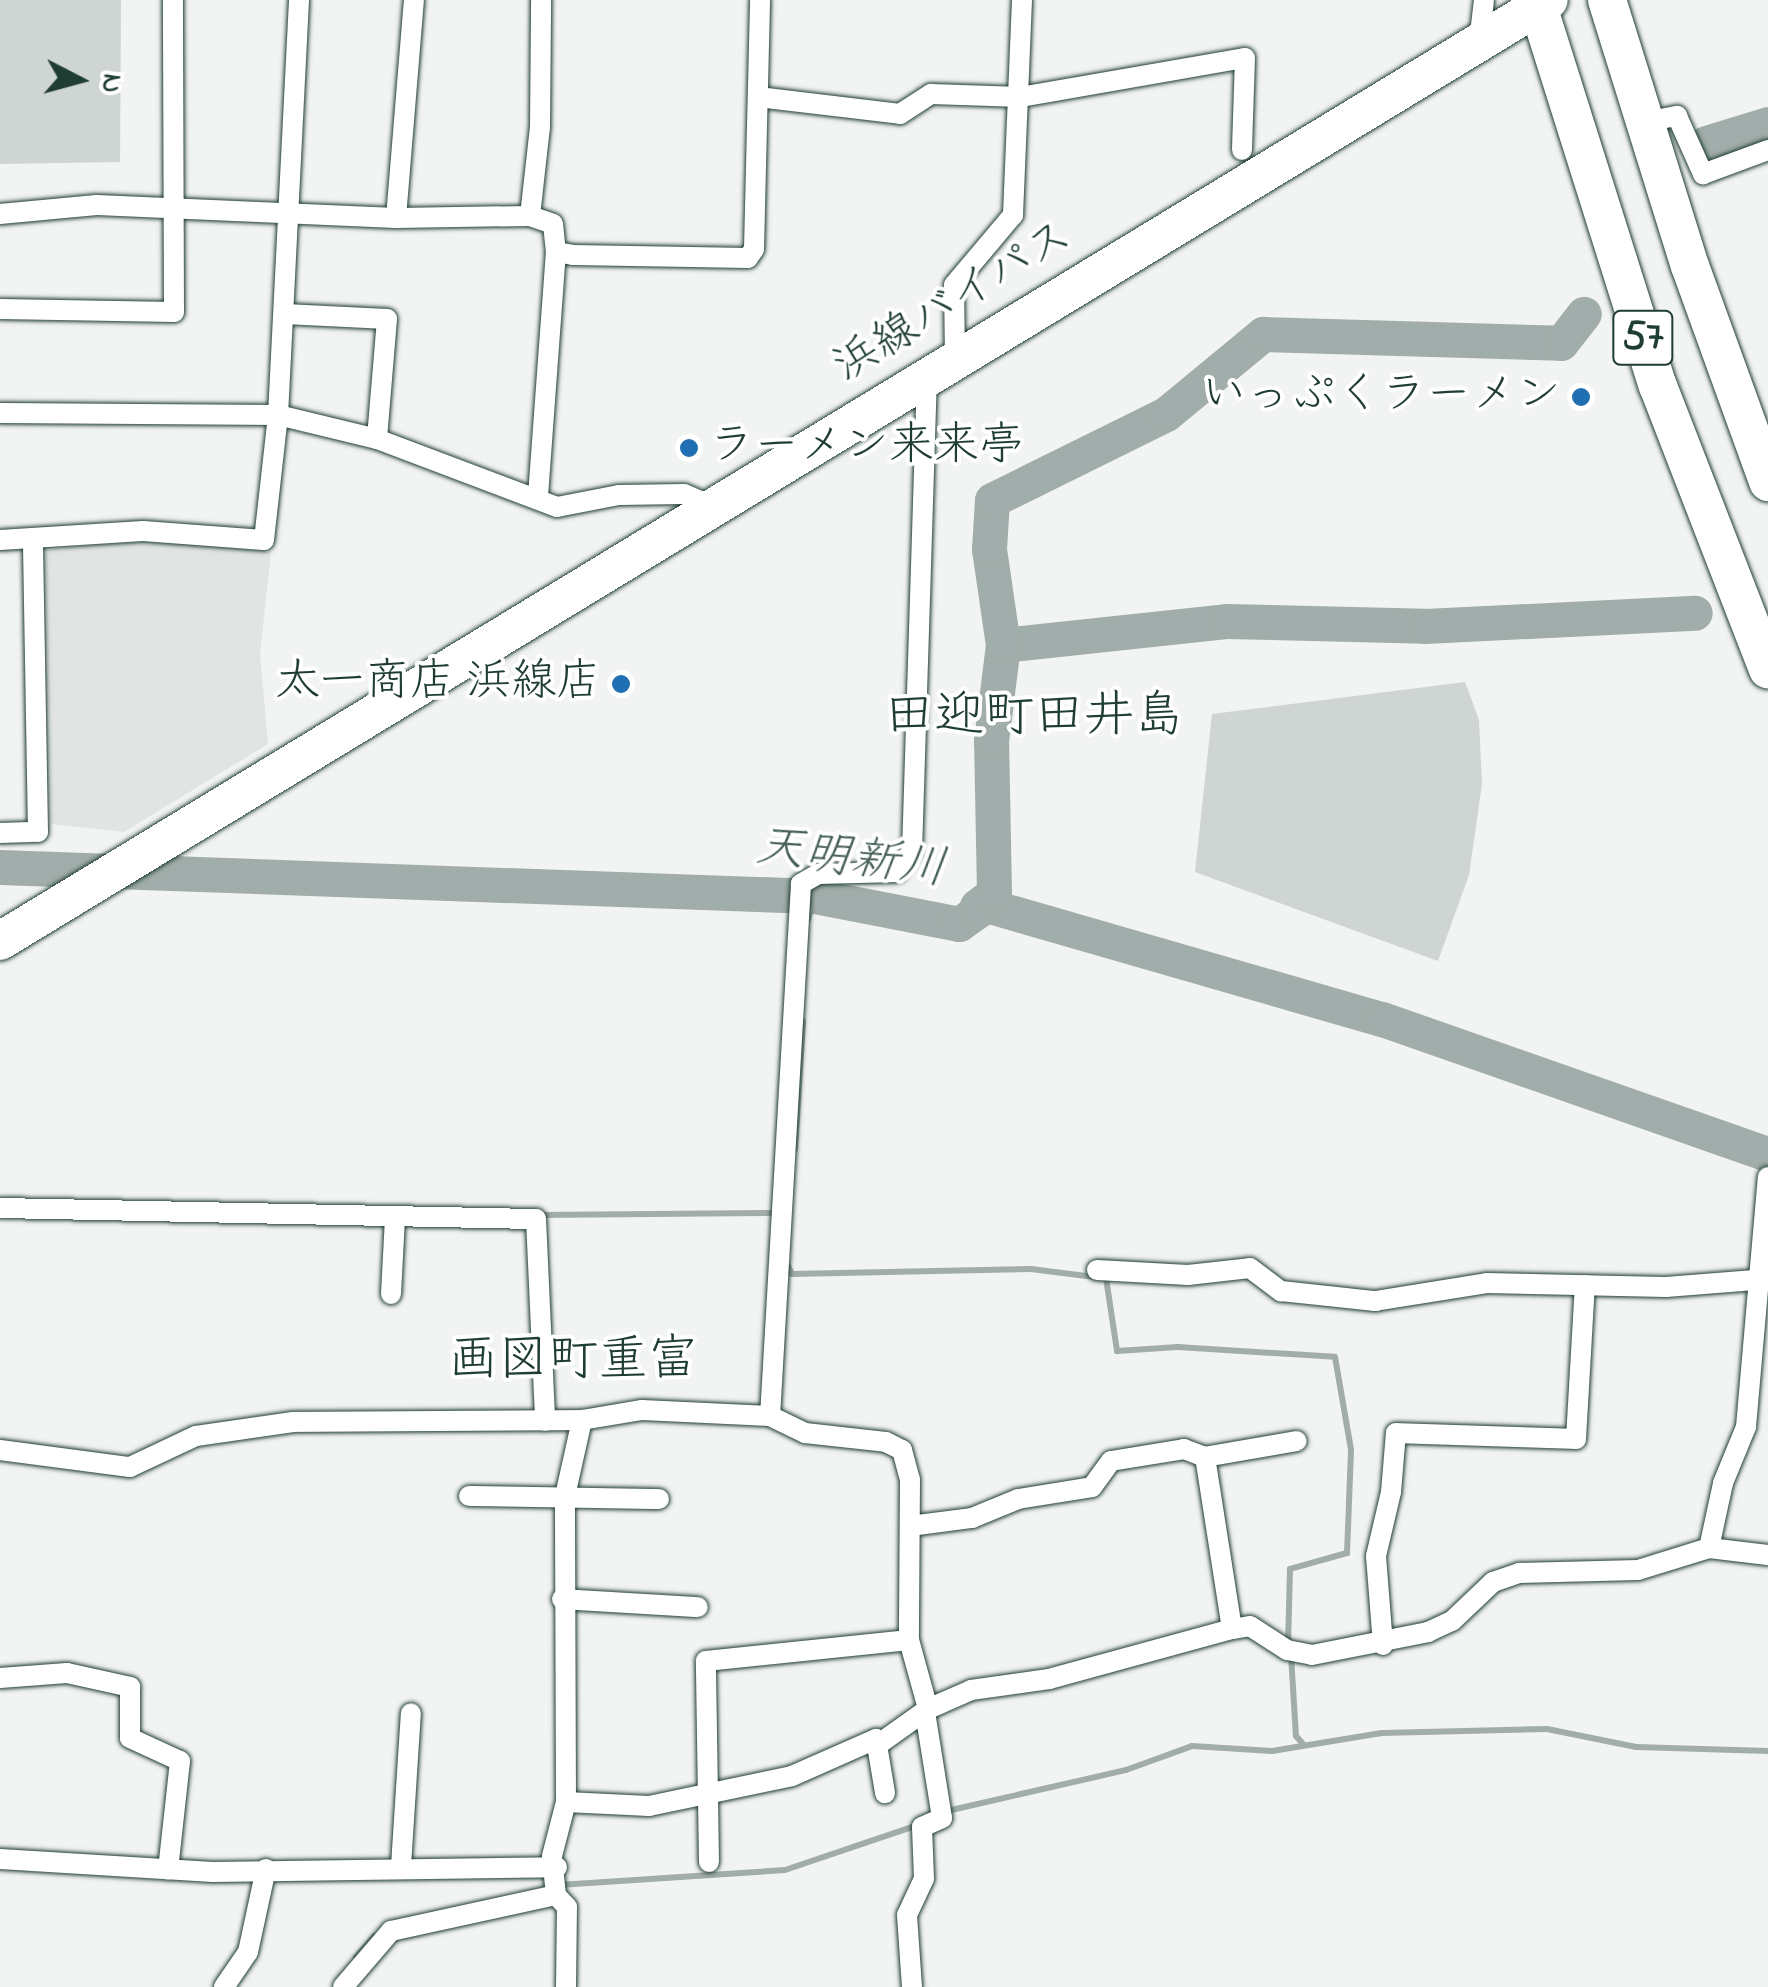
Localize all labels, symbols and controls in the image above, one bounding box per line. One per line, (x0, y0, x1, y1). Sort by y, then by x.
north arrow (30, 30, 130, 130)
text: N (89, 72, 132, 95)
street label: 浜線バイパス (824, 210, 1084, 396)
road number: 57 (1610, 301, 1676, 375)
place label: いっぷくラーメン (1201, 370, 1561, 424)
marker: いっぷくラーメン (1570, 386, 1592, 408)
place label: ラーメン来来亭 (709, 421, 1024, 475)
marker: ラーメン来来亭 (678, 437, 700, 459)
place label: 太一商店 浜線店 (275, 657, 601, 711)
marker: 太一商店 浜線店 (610, 673, 632, 695)
district label: 田迎町田井島 (884, 688, 1184, 748)
water label: 天明新川 (752, 820, 950, 900)
district label: 画図町重富 (448, 1332, 698, 1392)

